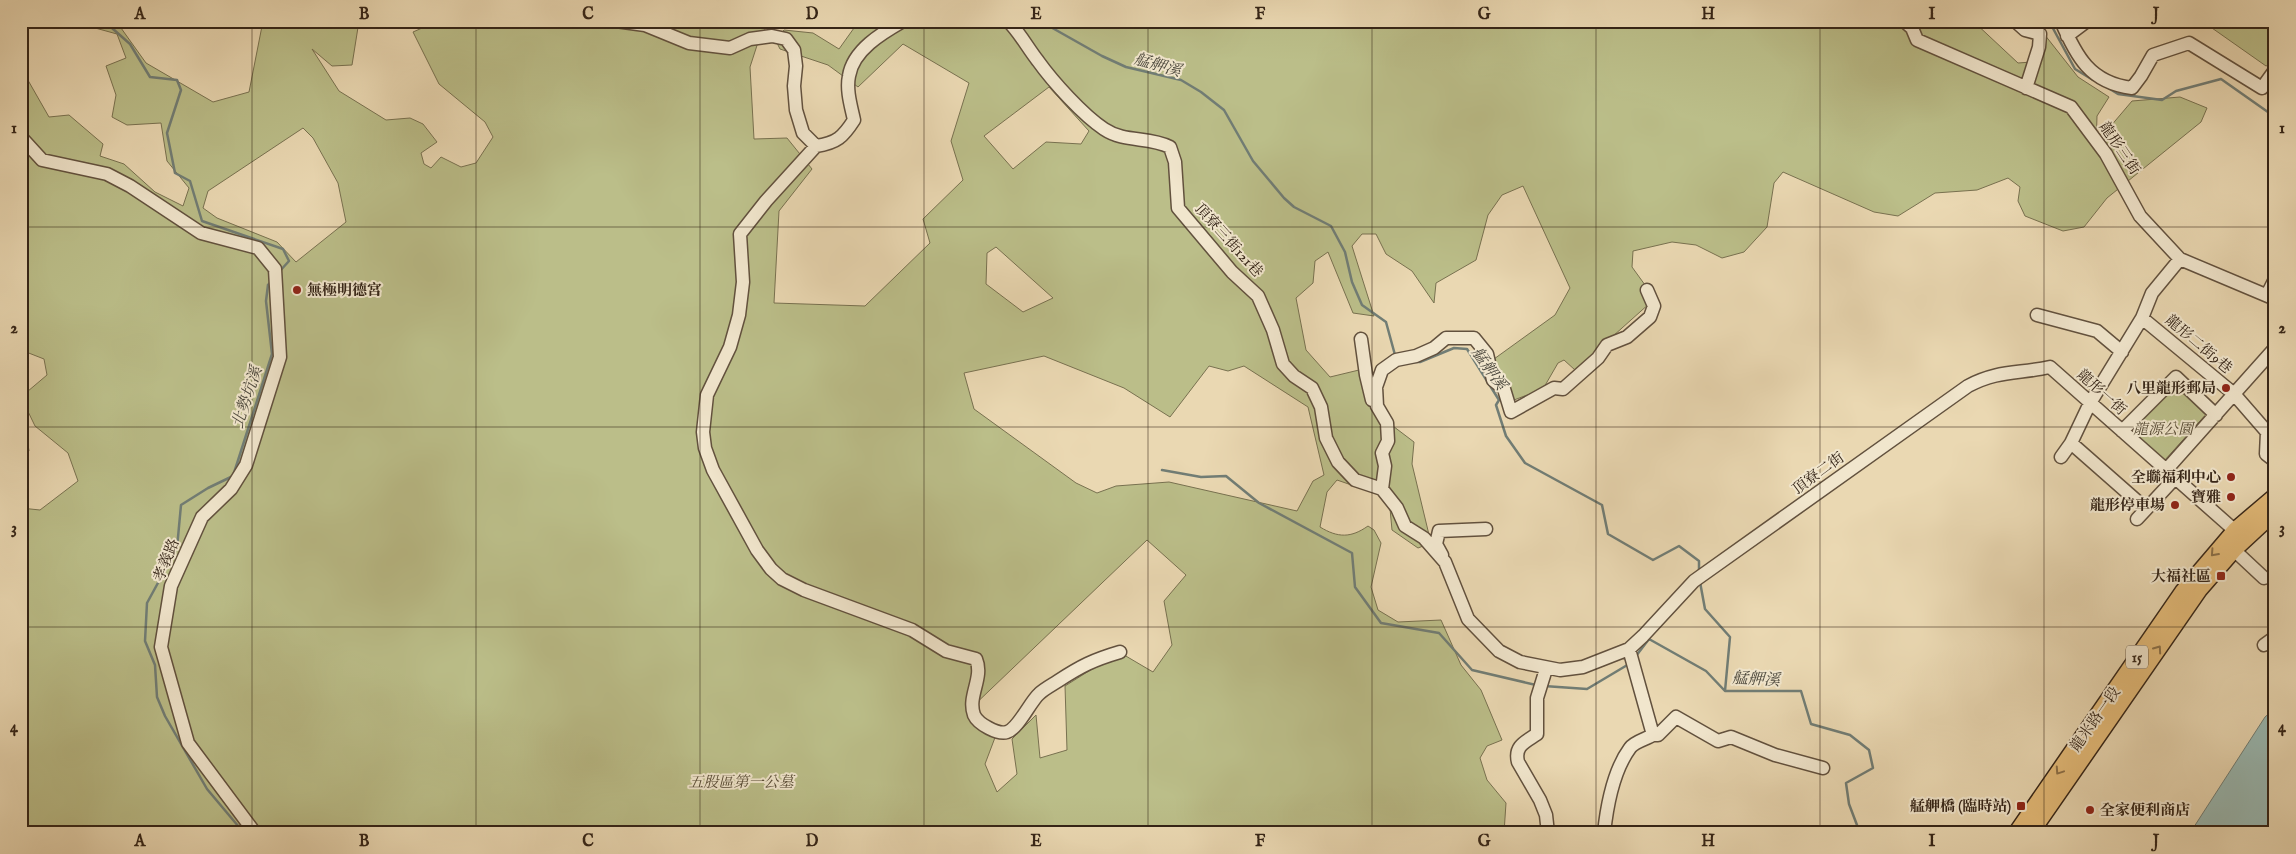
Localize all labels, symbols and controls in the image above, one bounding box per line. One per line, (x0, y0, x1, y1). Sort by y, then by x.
text: A (134, 5, 147, 25)
text: B (359, 5, 370, 25)
text: C (582, 5, 594, 25)
text: D (806, 5, 819, 25)
text: E (1030, 5, 1042, 25)
text: F (1255, 5, 1266, 25)
text: G (1478, 5, 1491, 25)
text: H (1701, 5, 1715, 25)
text: I (1929, 5, 1936, 25)
text: J (2151, 5, 2160, 25)
water label: 艋舺溪 (1132, 50, 1185, 83)
street label: 龍形三街 (2095, 118, 2144, 178)
text: 1 (11, 119, 17, 139)
text: 1 (2279, 119, 2285, 139)
street label: 頂寮三街121巷 (1190, 199, 1267, 281)
place label: 無極明德宮 (307, 281, 382, 300)
marker: 無極明德宮 (291, 284, 303, 296)
street label: 龍形二街9巷 (2161, 311, 2236, 378)
text: 2 (10, 319, 18, 339)
text: 2 (2278, 319, 2286, 339)
water label: 艋舺溪 (1466, 344, 1511, 396)
water label: 北勢坑溪 (229, 362, 268, 431)
street label: 龍形一街 (2073, 365, 2130, 420)
place label: 八里龍形郵局 (2126, 379, 2216, 398)
marker: 八里龍形郵局 (2220, 382, 2232, 394)
park label: 龍源公園 (2133, 420, 2195, 439)
street label: 頂寮二街 (1788, 448, 1848, 499)
place label: 全聯福利中心 (2131, 468, 2221, 487)
marker: 全聯福利中心 (2225, 471, 2237, 483)
place label: 寶雅 (2191, 488, 2221, 507)
marker: 寶雅 (2225, 491, 2237, 503)
place label: 龍形停車場 (2090, 496, 2165, 515)
marker: 龍形停車場 (2169, 499, 2181, 511)
text: 3 (11, 519, 17, 539)
text: 3 (2279, 519, 2285, 539)
street label: 孝義路 (149, 536, 184, 585)
one-way arrow (2211, 548, 2220, 557)
place label: 大福社區 (2151, 567, 2211, 586)
marker: 大福社區 (2215, 570, 2227, 582)
one-way arrow (2152, 645, 2162, 654)
road number: 15 (2126, 646, 2148, 669)
water label: 艋舺溪 (1731, 669, 1782, 691)
street label: 龍米路一段 (2066, 683, 2125, 755)
text: 4 (10, 718, 19, 738)
text: 4 (2278, 718, 2287, 738)
one-way arrow (2056, 765, 2065, 775)
park label: 五股區第一公墓 (688, 773, 796, 792)
place label: 艋舺橋 (臨時站) (1910, 797, 2011, 816)
marker: 艋舺橋 (臨時站) (2015, 800, 2027, 812)
place label: 全家便利商店 (2100, 801, 2190, 820)
marker: 全家便利商店 (2084, 804, 2096, 816)
text: A (134, 832, 147, 852)
text: B (359, 832, 370, 852)
text: C (582, 832, 594, 852)
text: D (806, 832, 819, 852)
text: E (1030, 832, 1042, 852)
text: F (1255, 832, 1266, 852)
text: G (1478, 832, 1491, 852)
text: H (1701, 832, 1715, 852)
text: I (1929, 832, 1936, 852)
text: J (2151, 832, 2160, 852)

